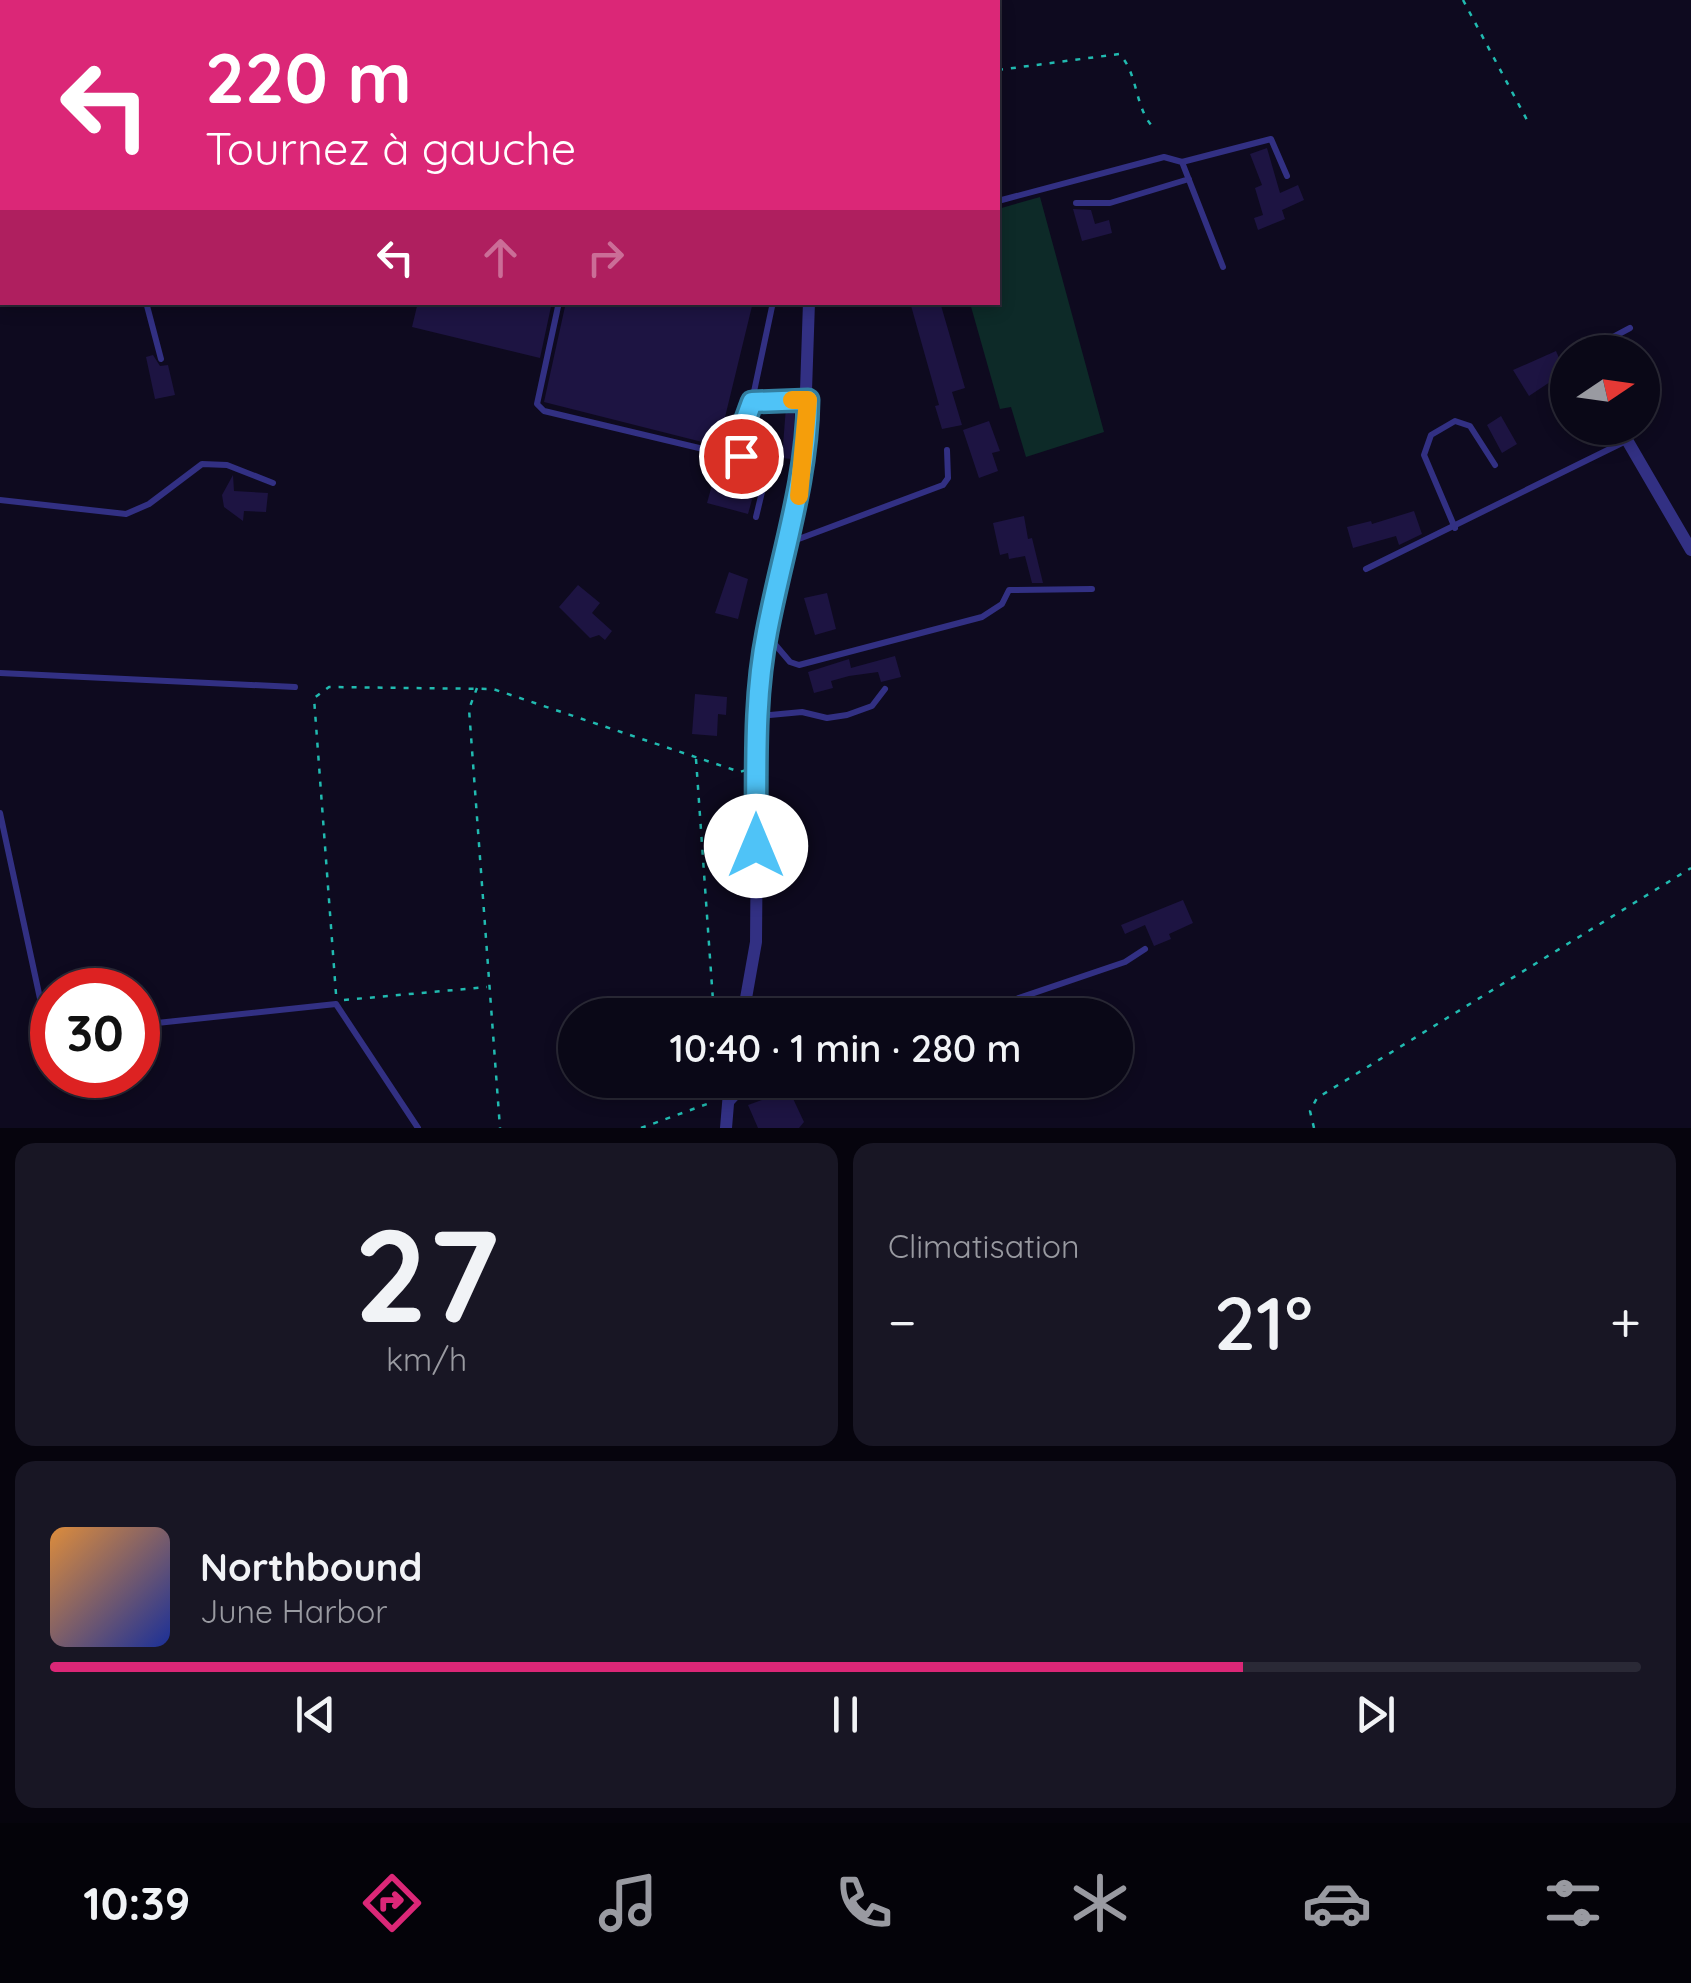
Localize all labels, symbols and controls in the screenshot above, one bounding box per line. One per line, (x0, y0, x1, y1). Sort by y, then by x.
text: 220 m (205, 33, 412, 121)
icon: left (40, 40, 170, 170)
text: Tournez à gauche (205, 120, 576, 176)
icon: left (368, 230, 423, 285)
icon: ahead (473, 230, 528, 285)
icon: right (578, 230, 633, 285)
north arrow (1550, 335, 1660, 445)
map controls (1550, 335, 1660, 445)
pin (699, 414, 784, 499)
icon: arrive (714, 429, 769, 484)
position arrow (704, 794, 808, 898)
speed limit sign: 30 (30, 968, 160, 1098)
text: 10:40 · 1 min · 280 m (670, 1024, 1021, 1072)
text: 27 (354, 1192, 499, 1355)
text: Climatisation (888, 1226, 1080, 1266)
text: 21° (1214, 1275, 1313, 1369)
text: − (888, 1287, 917, 1356)
text: + (1610, 1287, 1641, 1356)
text: km/h (386, 1339, 467, 1379)
text: Northbound (200, 1543, 422, 1591)
text: June Harbor (200, 1591, 388, 1631)
icon: previous (288, 1687, 343, 1742)
icon: pause (818, 1687, 873, 1742)
icon: next (1348, 1687, 1403, 1742)
icon: directions (357, 1868, 427, 1938)
icon: music (593, 1868, 663, 1938)
icon: phone (829, 1868, 899, 1938)
icon: climate (1065, 1868, 1135, 1938)
icon: car (1302, 1868, 1372, 1938)
icon: filters (1538, 1868, 1608, 1938)
text: 10:39 (83, 1875, 190, 1931)

